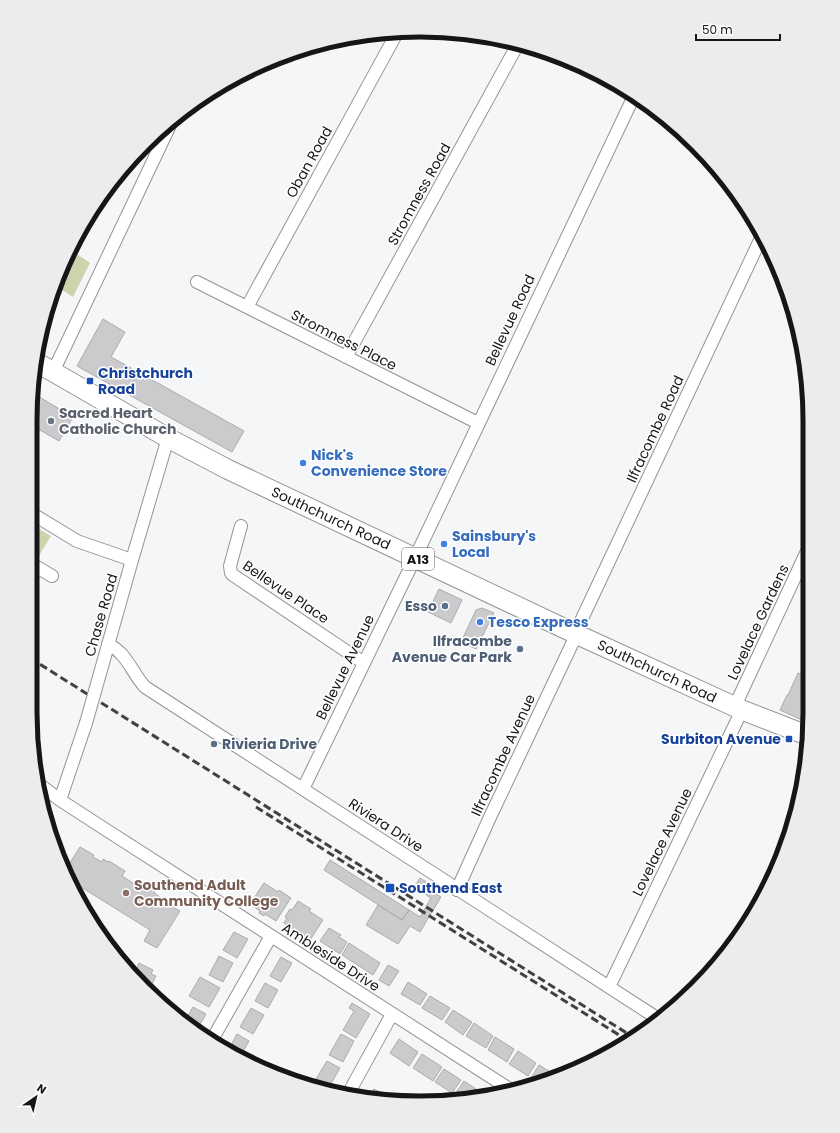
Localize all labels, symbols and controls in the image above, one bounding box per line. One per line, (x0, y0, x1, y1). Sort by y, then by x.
scale bar (696, 16, 780, 42)
text: 50 m (702, 21, 733, 38)
street label: Oban Road (281, 123, 337, 201)
street label: Stromness Road (383, 139, 455, 249)
street label: Bellevue Road (480, 271, 540, 369)
street label: Stromness Place (288, 305, 401, 375)
place label: Christchurch Road (98, 363, 193, 399)
street label: Ilfracombe Road (621, 372, 689, 486)
marker: Christchurch Road (85, 376, 95, 386)
place label: Sacred Heart Catholic Church (59, 403, 176, 439)
marker: Sacred Heart Catholic Church (46, 416, 56, 426)
place label: Nick's Convenience Store (311, 445, 447, 481)
marker: Nick's Convenience Store (298, 458, 308, 468)
street label: Southchurch Road (268, 482, 394, 554)
place label: Sainsbury's Local (452, 526, 536, 562)
marker: Sainsbury's Local (439, 539, 449, 549)
road number: A13 (402, 548, 434, 570)
street label: Bellevue Place (239, 556, 333, 628)
street label: Lovelace Gardens (722, 561, 794, 683)
street label: Chase Road (80, 571, 122, 659)
place label: Esso (405, 596, 437, 616)
marker: Esso (440, 601, 450, 611)
street label: Bellevue Avenue (311, 611, 379, 723)
place label: Tesco Express (488, 612, 589, 632)
marker: Tesco Express (475, 617, 485, 627)
place label: Ilfracombe Avenue Car Park (392, 631, 512, 667)
street label: Southchurch Road (594, 635, 720, 707)
marker: Ilfracombe Avenue Car Park (515, 644, 525, 654)
street label: Ilfracombe Avenue (466, 690, 540, 819)
place label: Surbiton Avenue (661, 729, 781, 749)
place label: Rivieria Drive (222, 734, 317, 754)
marker: Surbiton Avenue (784, 734, 794, 744)
marker: Rivieria Drive (209, 739, 219, 749)
street label: Lovelace Avenue (627, 784, 697, 899)
street label: Riviera Drive (345, 793, 428, 857)
place label: Southend Adult Community College (134, 875, 279, 911)
place label: Southend East (399, 878, 503, 898)
marker: Southend East (384, 882, 396, 894)
marker: Southend Adult Community College (121, 888, 131, 898)
street label: Ambleside Drive (278, 918, 384, 996)
north arrow (16, 1077, 56, 1117)
text: N (34, 1080, 49, 1098)

